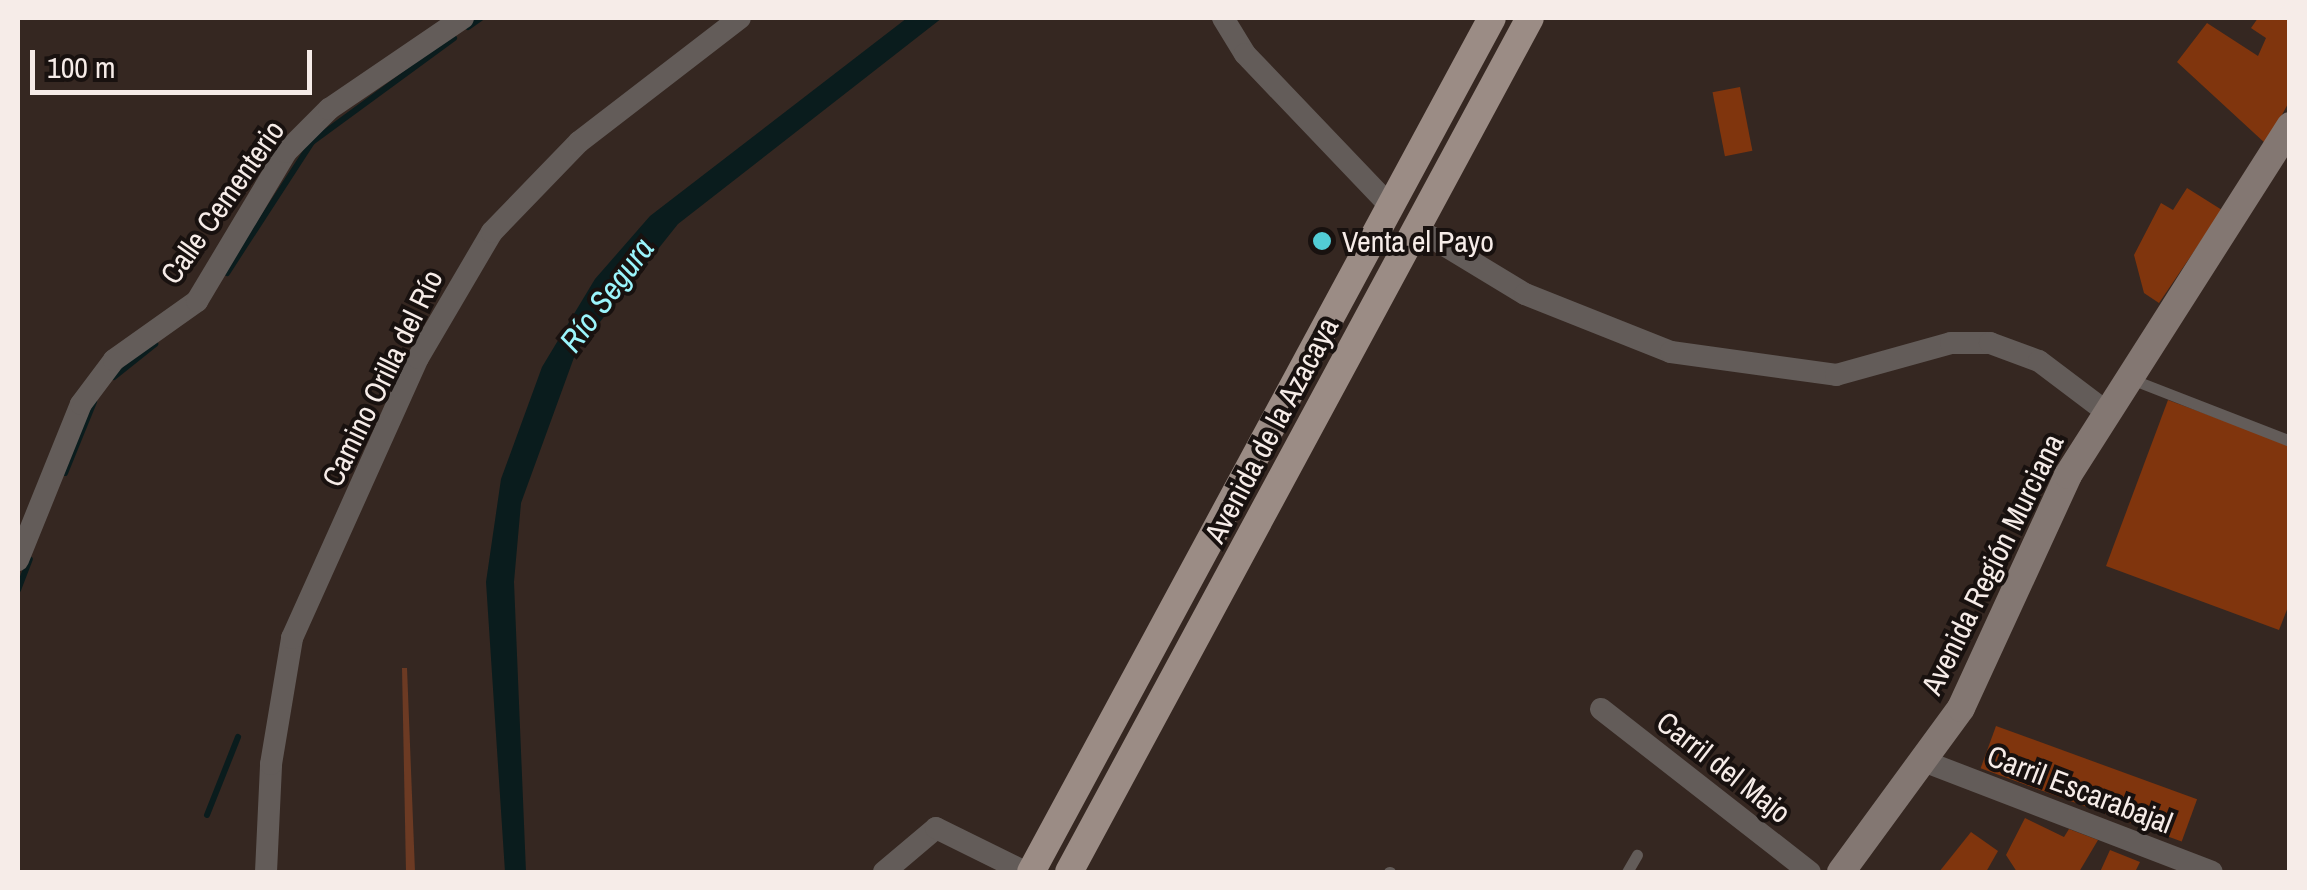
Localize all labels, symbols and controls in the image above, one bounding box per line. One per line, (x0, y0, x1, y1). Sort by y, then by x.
scale bar (35, 30, 318, 92)
text: 100 m (47, 47, 115, 87)
street label: Calle Cementerio (152, 113, 292, 291)
place label: Venta el Payo (1342, 223, 1494, 259)
water label: Río Segura (552, 230, 662, 360)
marker: Venta el Payo (1311, 230, 1333, 252)
street label: Camino Orilla del Río (314, 264, 450, 492)
street label: Avenida de la Azacaya (1196, 311, 1346, 549)
street label: Avenida Región Murciana (1913, 428, 2071, 700)
street label: Carril del Majo (1650, 704, 1798, 830)
street label: Carril Escarabajal (1982, 737, 2178, 841)

